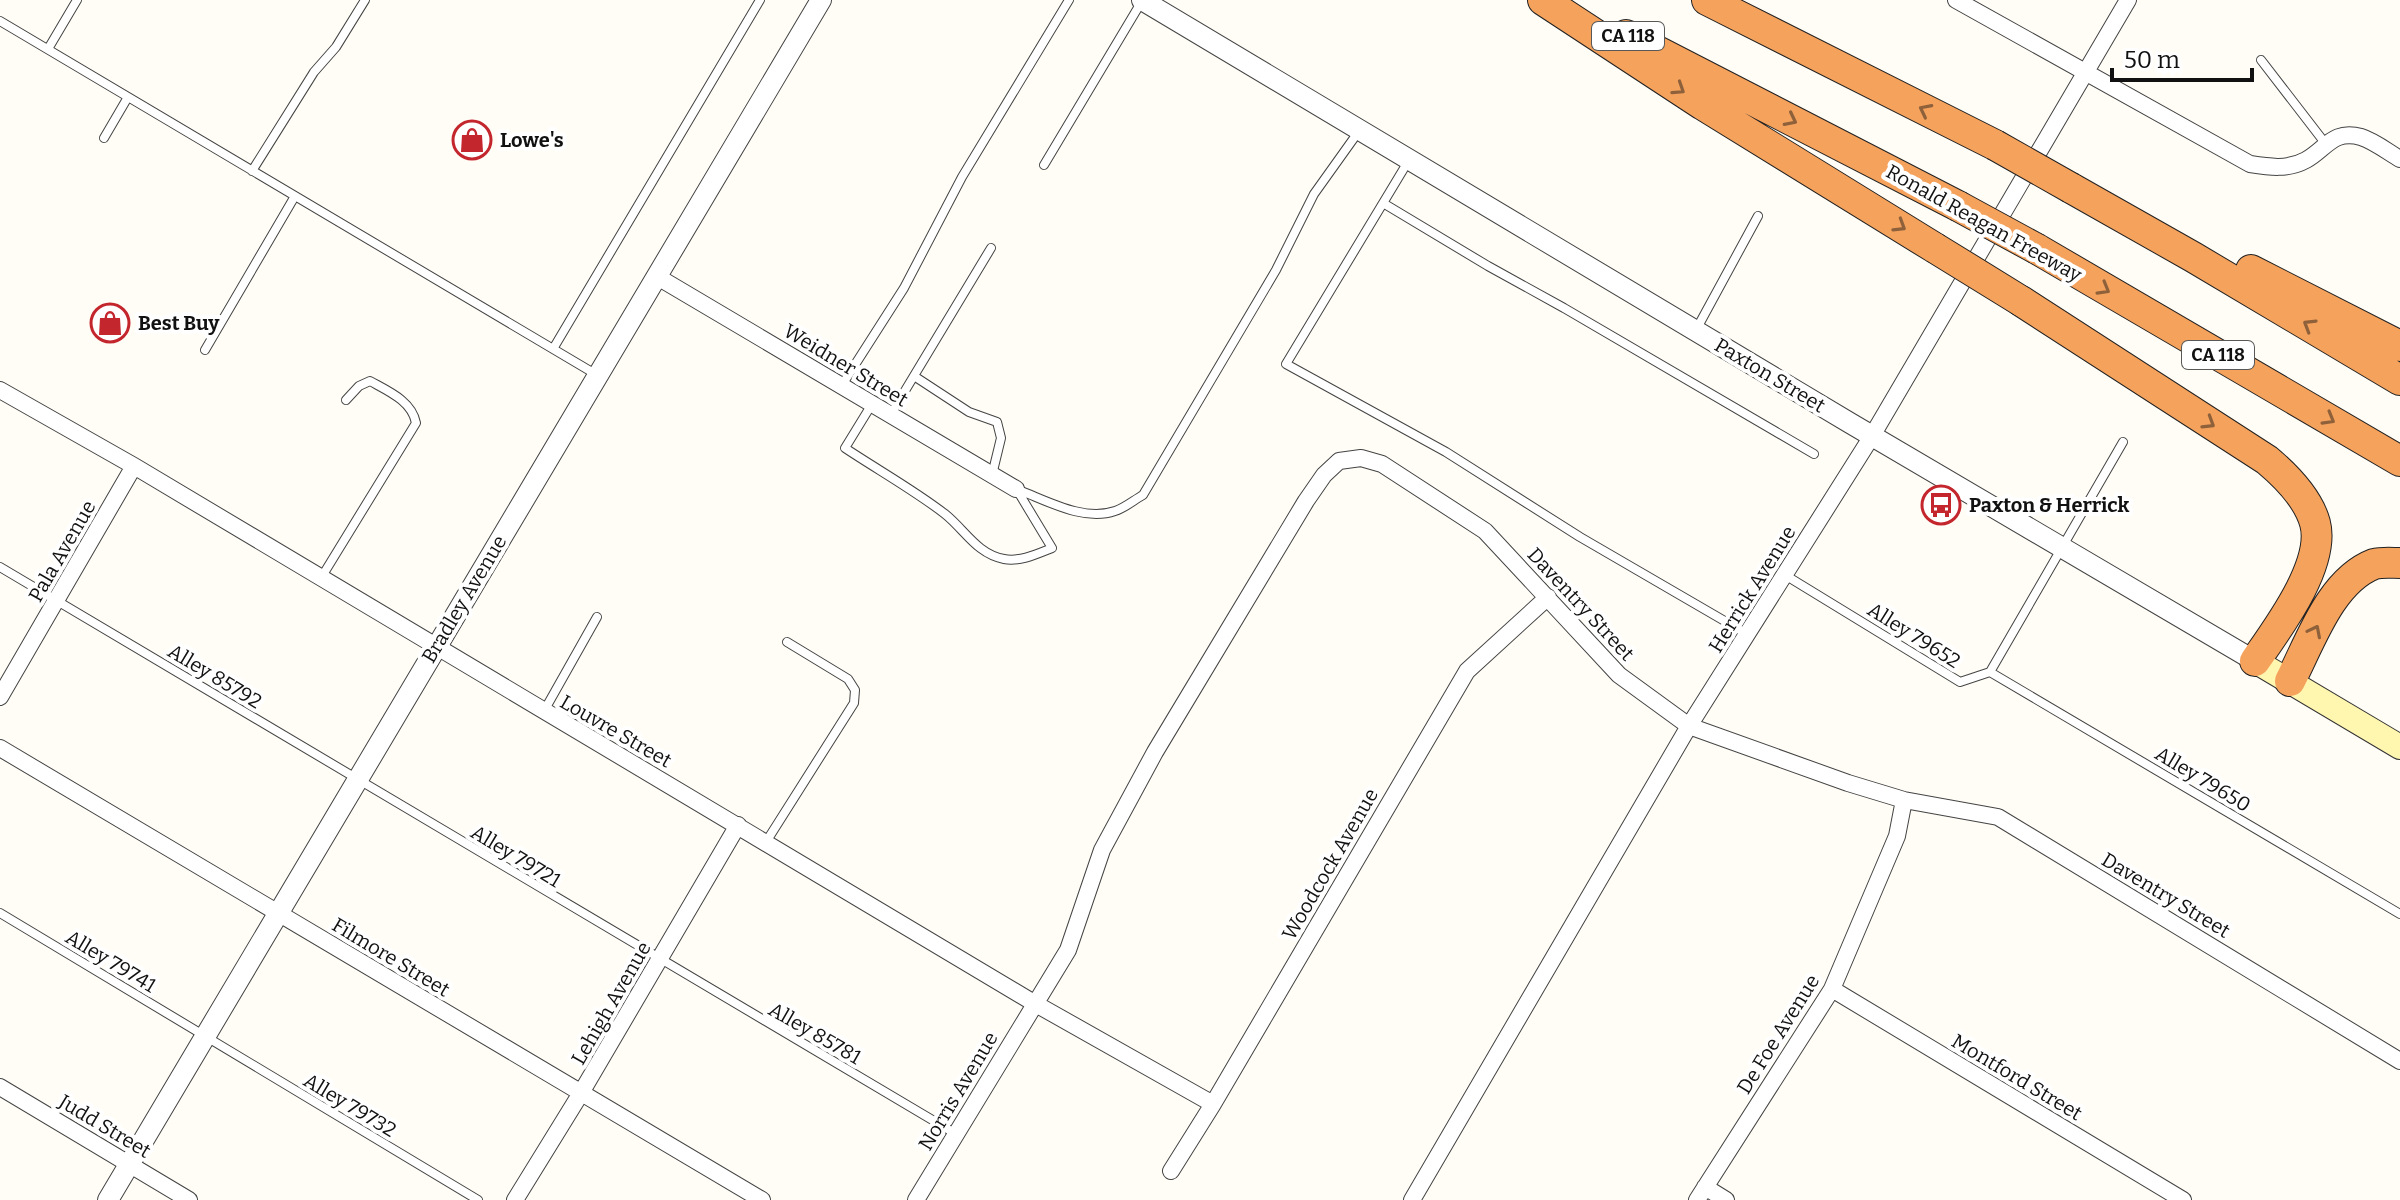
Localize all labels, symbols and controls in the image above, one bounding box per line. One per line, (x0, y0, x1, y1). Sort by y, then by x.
road number: CA 118 (1592, 22, 1664, 50)
scale bar (2112, 32, 2252, 82)
text: 50 m (2124, 46, 2180, 74)
one-way arrow (1670, 79, 1684, 94)
one-way arrow (1918, 104, 1933, 119)
one-way arrow (1783, 110, 1797, 125)
shop icon: Lowe's (451, 119, 493, 161)
place label: Lowe's (500, 128, 564, 152)
street label: Ronald Reagan Freeway (1882, 159, 2086, 287)
one-way arrow (1891, 216, 1905, 231)
one-way arrow (2095, 279, 2110, 295)
shop icon: Best Buy (89, 302, 131, 344)
place label: Best Buy (138, 311, 220, 335)
street label: Weidner Street (780, 318, 912, 412)
one-way arrow (2303, 320, 2318, 335)
street label: Paxton Street (1710, 333, 1830, 417)
road number: CA 118 (2182, 341, 2254, 369)
one-way arrow (2320, 410, 2335, 425)
one-way arrow (2200, 413, 2215, 428)
bus stop icon: Paxton & Herrick (1920, 484, 1962, 526)
place label: Paxton & Herrick (1969, 493, 2129, 517)
street label: Pala Avenue (23, 496, 101, 606)
street label: Herrick Avenue (1703, 521, 1801, 657)
street label: Bradley Avenue (416, 531, 512, 667)
street label: Daventry Street (1523, 543, 1639, 665)
street label: Alley 79652 (1863, 597, 1965, 673)
one-way arrow (2306, 625, 2321, 640)
street label: Alley 85792 (164, 639, 266, 713)
street label: Louvre Street (556, 689, 676, 773)
street label: Alley 79650 (2151, 741, 2255, 817)
street label: Woodcock Avenue (1277, 784, 1383, 944)
street label: Alley 79721 (467, 820, 565, 892)
street label: Daventry Street (2097, 847, 2235, 943)
street label: Filmore Street (328, 912, 454, 1002)
street label: Alley 79741 (61, 925, 161, 997)
street label: Lehigh Avenue (566, 937, 656, 1069)
street label: De Foe Avenue (1732, 970, 1824, 1098)
street label: Alley 85781 (765, 997, 865, 1069)
street label: Norris Avenue (913, 1027, 1003, 1155)
street label: Montford Street (1947, 1029, 2087, 1125)
street label: Alley 79732 (299, 1068, 401, 1142)
street label: Judd Street (54, 1089, 155, 1163)

